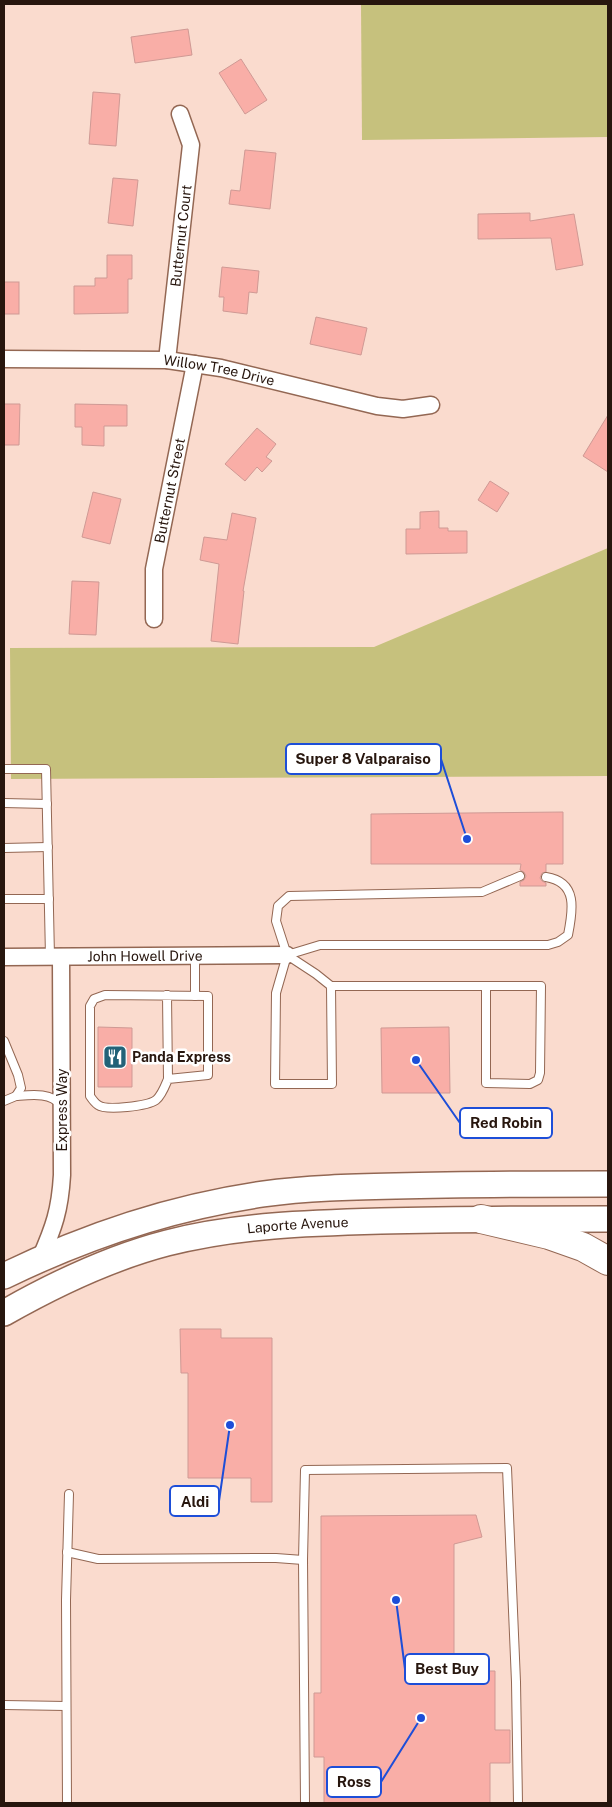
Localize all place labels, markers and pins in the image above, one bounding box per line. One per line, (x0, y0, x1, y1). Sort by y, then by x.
callout: Super 8 Valparaiso (286, 744, 441, 774)
restaurant icon: Panda Express (102, 1044, 128, 1070)
place label: Panda Express (132, 1049, 231, 1065)
callout: Red Robin (460, 1108, 552, 1138)
callout: Aldi (170, 1486, 219, 1516)
callout: Best Buy (405, 1654, 489, 1684)
callout: Ross (327, 1767, 381, 1797)

